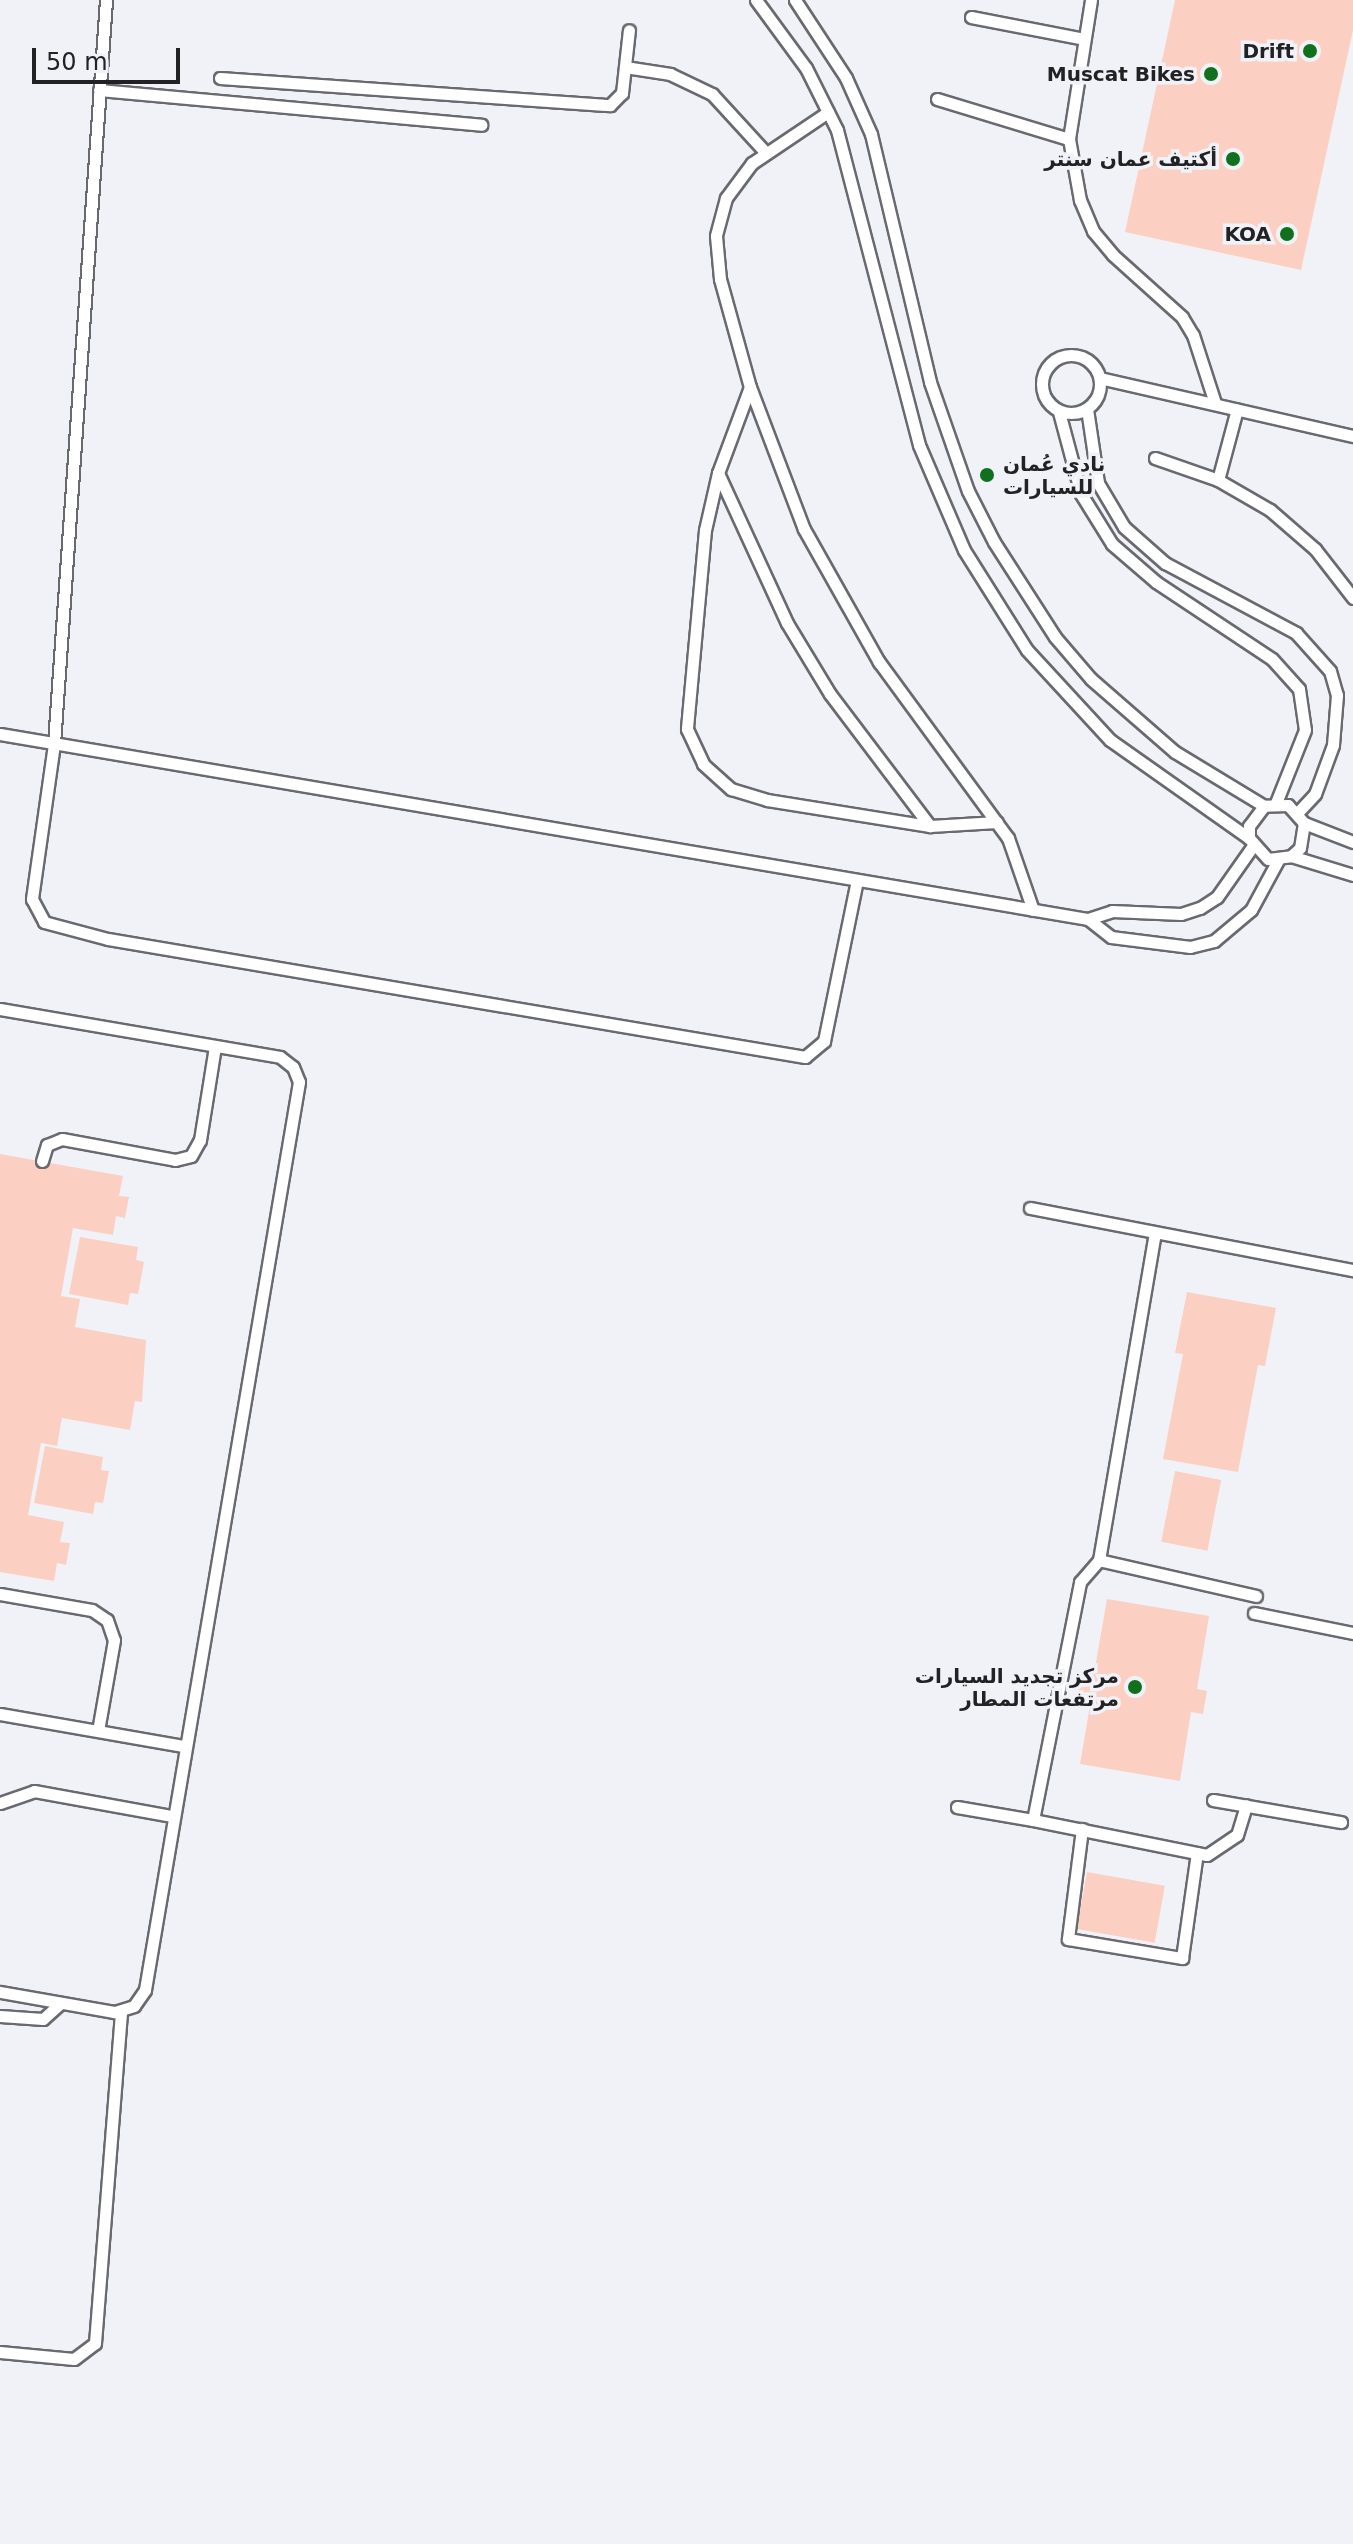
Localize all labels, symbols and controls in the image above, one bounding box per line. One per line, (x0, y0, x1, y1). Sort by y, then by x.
scale bar (36, 32, 184, 82)
place label: Drift (1242, 39, 1294, 63)
marker: Drift (1301, 42, 1319, 60)
text: 50 m (46, 48, 108, 76)
place label: Muscat Bikes (1047, 62, 1195, 86)
marker: Muscat Bikes (1202, 65, 1220, 83)
place label: أكتيف عمان سنتر (1044, 147, 1217, 171)
marker: أكتيف عمان سنتر (1224, 150, 1242, 168)
place label: KOA (1224, 222, 1271, 246)
marker: KOA (1278, 225, 1296, 243)
place label: نادي عُمان للسيارات (1003, 452, 1105, 499)
marker: نادي عُمان للسيارات (978, 466, 996, 484)
place label: مركز تجديد السيارات مرتفعات المطار (915, 1664, 1119, 1711)
marker: مركز تجديد السيارات مرتفعات المطار (1126, 1678, 1144, 1696)

